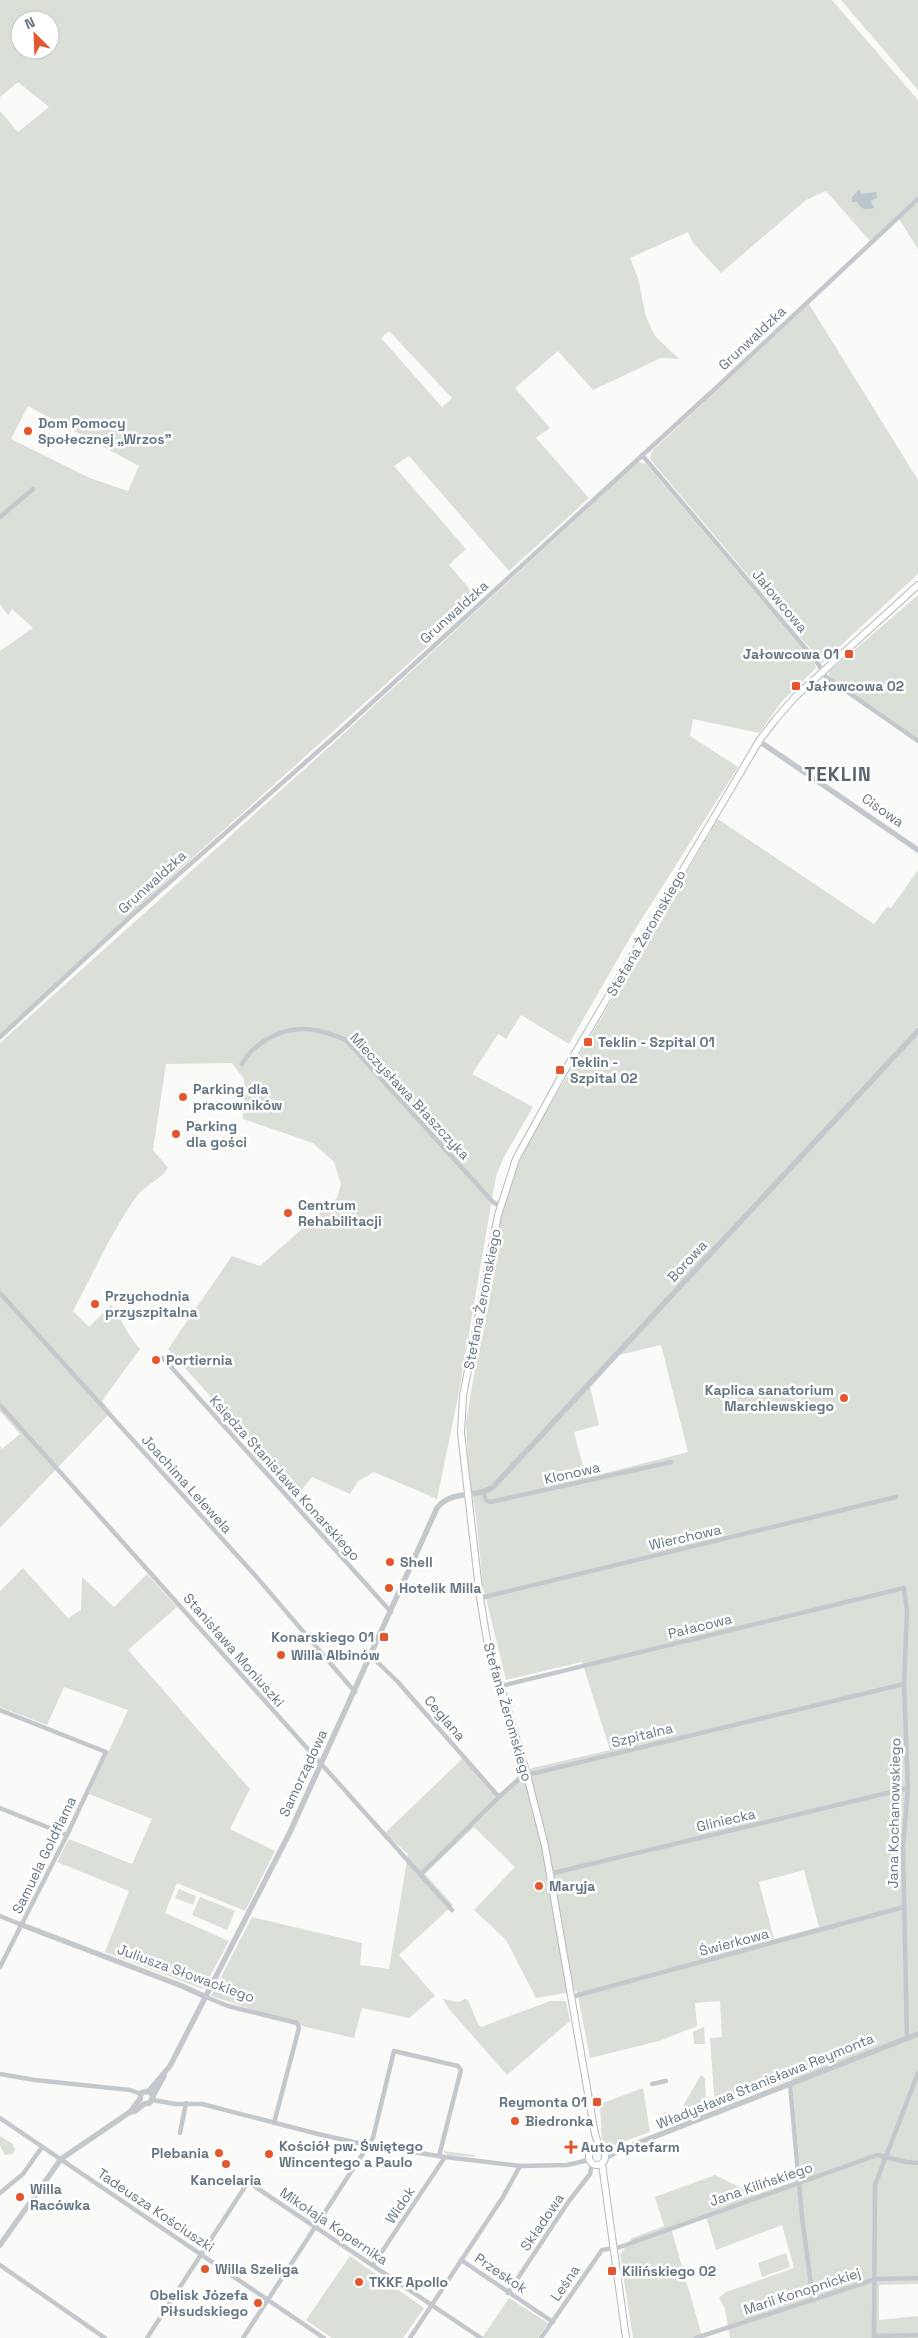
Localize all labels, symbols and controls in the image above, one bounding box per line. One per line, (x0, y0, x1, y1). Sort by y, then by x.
north arrow (10, 10, 60, 60)
text: N (22, 13, 38, 33)
street label: Grunwaldzka (714, 302, 790, 374)
place label: Dom Pomocy Społecznej „Wrzos” (38, 414, 172, 448)
marker: Dom Pomocy Społecznej „Wrzos” (22, 425, 34, 437)
street label: Jałowcowa (748, 566, 812, 636)
street label: Grunwaldzka (416, 577, 492, 647)
place label: Jałowcowa 01 (743, 645, 839, 663)
marker: Jałowcowa 01 (843, 648, 855, 660)
place label: Jałowcowa 02 (806, 677, 904, 695)
marker: Jałowcowa 02 (790, 680, 802, 692)
district label: TEKLIN (804, 762, 872, 787)
street label: Cisowa (858, 789, 908, 831)
street label: Grunwaldzka (114, 847, 190, 917)
street label: Stefana Żeromskiego (602, 866, 690, 1000)
street label: Mieczysława Błaszczyka (346, 1029, 474, 1163)
place label: Teklin - Szpital 01 (598, 1033, 715, 1051)
marker: Teklin - Szpital 01 (582, 1036, 594, 1048)
place label: Teklin - Szpital 02 (570, 1053, 638, 1087)
marker: Teklin - Szpital 02 (554, 1064, 566, 1076)
place label: Parking dla pracowników (193, 1080, 282, 1114)
marker: Parking dla pracowników (177, 1091, 189, 1103)
place label: Parking dla gości (186, 1117, 247, 1151)
marker: Parking dla gości (170, 1128, 182, 1140)
place label: Centrum Rehabilitacji (298, 1196, 382, 1230)
marker: Centrum Rehabilitacji (282, 1207, 294, 1219)
street label: Stefana Żeromskiego (459, 1227, 505, 1371)
street label: Borowa (663, 1236, 711, 1286)
place label: Przychodnia przyszpitalna (105, 1287, 198, 1321)
marker: Przychodnia przyszpitalna (89, 1298, 101, 1310)
place label: Portiernia (166, 1351, 233, 1369)
marker: Portiernia (150, 1354, 162, 1366)
place label: Kaplica sanatorium Marchlewskiego (705, 1381, 834, 1415)
street label: Księdza Stanisława Konarskiego (206, 1392, 364, 1564)
marker: Kaplica sanatorium Marchlewskiego (838, 1392, 850, 1404)
street label: Joachima Lelewela (138, 1431, 236, 1537)
street label: Klonowa (542, 1458, 602, 1488)
street label: Wierchowa (647, 1520, 723, 1554)
place label: Shell (400, 1553, 433, 1571)
marker: Shell (384, 1556, 396, 1568)
place label: Hotelik Milla (399, 1579, 481, 1597)
marker: Hotelik Milla (383, 1582, 395, 1594)
street label: Stanisława Moniuszki (180, 1589, 288, 1711)
street label: Pałacowa (666, 1609, 734, 1643)
place label: Konarskiego 01 (271, 1628, 374, 1646)
marker: Konarskiego 01 (378, 1631, 390, 1643)
street label: Stefana Żeromskiego (480, 1641, 536, 1783)
place label: Willa Albinów (291, 1646, 380, 1664)
marker: Willa Albinów (275, 1649, 287, 1661)
street label: Ceglana (420, 1692, 470, 1744)
street label: Szpitalna (609, 1719, 675, 1751)
street label: Samorządowa (275, 1726, 331, 1820)
street label: Jana Kochanowskiego (884, 1738, 904, 1888)
street label: Samuela Goldflama (8, 1793, 80, 1917)
street label: Gliniecka (695, 1804, 757, 1836)
place label: Maryja (549, 1877, 595, 1895)
marker: Maryja (533, 1880, 545, 1892)
street label: Świerkowa (697, 1924, 771, 1960)
street label: Juliusza Słowackiego (115, 1940, 257, 2006)
street label: Władysława Stanisława Reymonta (653, 2029, 877, 2133)
place label: Reymonta 01 (499, 2093, 587, 2111)
marker: Reymonta 01 (591, 2096, 603, 2108)
place label: Biedronka (525, 2112, 593, 2130)
marker: Biedronka (509, 2115, 521, 2127)
place label: Kościół pw. Świętego Wincentego a Paulo (279, 2137, 423, 2171)
place label: Auto Aptefarm (581, 2138, 680, 2156)
marker: Auto Aptefarm (565, 2141, 577, 2153)
place label: Plebania (151, 2144, 209, 2162)
marker: Plebania (213, 2147, 225, 2159)
marker: Kościół pw. Świętego Wincentego a Paulo (263, 2148, 275, 2160)
marker: Kancelaria (220, 2158, 232, 2170)
street label: Jana Kilińskiego (707, 2158, 815, 2210)
street label: Tadeusza Kościuszki (94, 2164, 218, 2256)
place label: Kancelaria (191, 2171, 261, 2189)
place label: Willa Racówka (30, 2180, 90, 2214)
street label: Mikołaja Kopernika (276, 2183, 392, 2269)
street label: Widok (381, 2183, 419, 2227)
street label: Składowa (516, 2190, 568, 2254)
marker: Willa Racówka (14, 2191, 26, 2203)
street label: Przeskok (471, 2249, 531, 2297)
place label: Willa Szeliga (215, 2260, 299, 2278)
street label: Leśna (546, 2261, 584, 2305)
place label: Kilińskiego 02 (622, 2262, 716, 2280)
marker: Willa Szeliga (199, 2263, 211, 2275)
street label: Marii Konopnickiej (741, 2264, 863, 2318)
marker: Kilińskiego 02 (606, 2265, 618, 2277)
place label: TKKF Apollo (369, 2273, 448, 2291)
marker: TKKF Apollo (353, 2276, 365, 2288)
place label: Obelisk Józefa Piłsudskiego (150, 2286, 248, 2320)
marker: Obelisk Józefa Piłsudskiego (252, 2297, 264, 2309)

